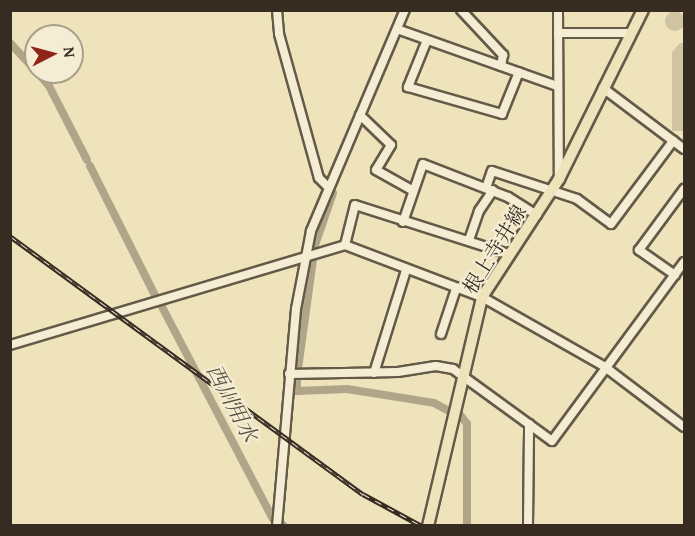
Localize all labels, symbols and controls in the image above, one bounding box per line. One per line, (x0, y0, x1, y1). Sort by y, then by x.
north arrow (24, 24, 84, 84)
text: N (57, 46, 82, 59)
street label: 根上寺井線 (457, 200, 531, 298)
water label: 西川用水 (201, 360, 263, 446)

